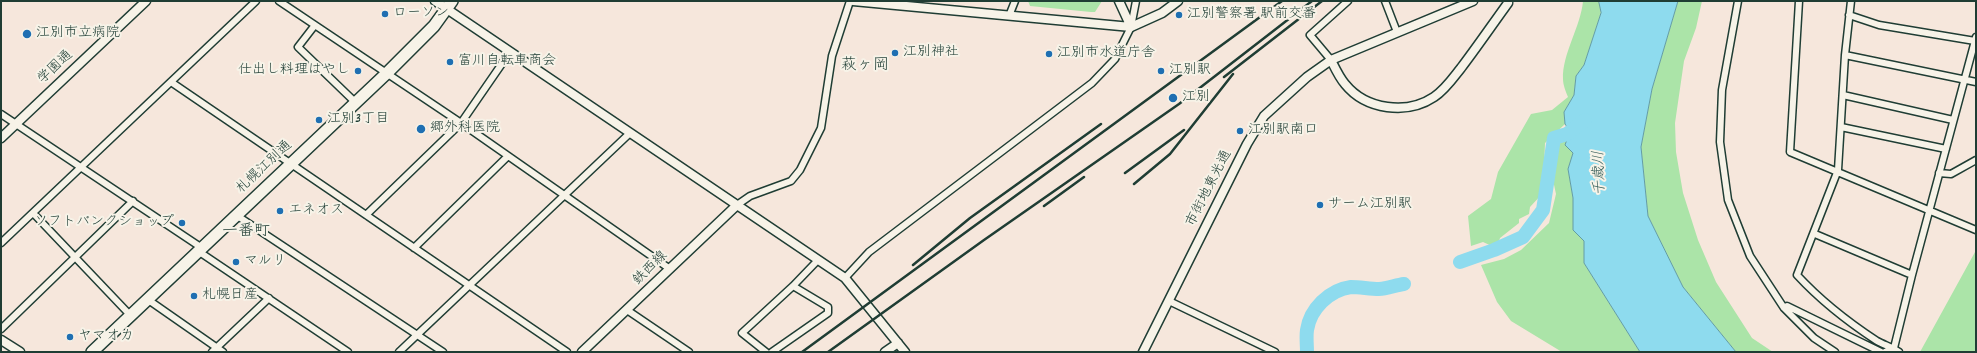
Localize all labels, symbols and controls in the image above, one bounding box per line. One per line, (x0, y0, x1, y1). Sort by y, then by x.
place label: ローソン (393, 6, 449, 22)
place label: 江別警察署 駅前交番 (1187, 7, 1316, 23)
marker: ローソン (380, 9, 390, 19)
marker: 江別警察署 駅前交番 (1174, 10, 1184, 20)
place label: 江別市立病院 (36, 26, 120, 42)
marker: 江別市立病院 (21, 28, 33, 40)
place label: 江別神社 (903, 45, 959, 61)
place label: 江別市水道庁舎 (1057, 46, 1155, 62)
street label: 学園通 (35, 48, 77, 88)
marker: 江別神社 (890, 48, 900, 58)
marker: 江別市水道庁舎 (1044, 49, 1054, 59)
place label: 富川自転車商会 (458, 54, 556, 70)
marker: 富川自転車商会 (445, 57, 455, 67)
district label: 萩ヶ岡 (841, 57, 889, 77)
place label: 仕出し料理はやし (238, 63, 350, 79)
place label: 江別駅 (1169, 63, 1211, 79)
marker: 仕出し料理はやし (353, 66, 363, 76)
marker: 江別駅 (1156, 66, 1166, 76)
place label: 江別 (1182, 90, 1210, 106)
marker: 江別 (1167, 92, 1179, 104)
place label: 江別3丁目 (327, 112, 389, 128)
marker: 江別3丁目 (314, 115, 324, 125)
place label: 郷外科医院 (430, 121, 500, 137)
marker: 郷外科医院 (415, 123, 427, 135)
place label: 江別駅南口 (1248, 123, 1318, 139)
marker: 江別駅南口 (1235, 126, 1245, 136)
street label: 札幌江別通 (234, 138, 296, 198)
street label: 市街地東光通 (1183, 148, 1237, 230)
water label: 千歳川 (1591, 150, 1611, 196)
place label: サーム江別駅 (1328, 197, 1412, 213)
marker: サーム江別駅 (1315, 200, 1325, 210)
place label: エネオス (288, 203, 344, 219)
marker: エネオス (275, 206, 285, 216)
place label: ソフトバンクショップ (34, 215, 174, 231)
marker: ソフトバンクショップ (177, 218, 187, 228)
district label: 一番町 (222, 223, 270, 243)
street label: 鉄西線 (630, 248, 672, 290)
place label: マルリ (244, 254, 286, 270)
marker: マルリ (231, 257, 241, 267)
place label: 札幌日産 (202, 288, 258, 304)
marker: 札幌日産 (189, 291, 199, 301)
place label: ヤマオカ (78, 329, 134, 345)
marker: ヤマオカ (65, 332, 75, 342)

